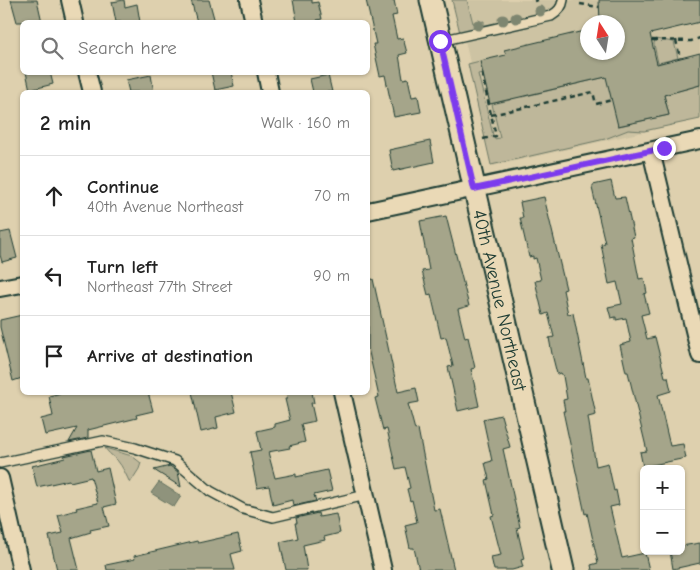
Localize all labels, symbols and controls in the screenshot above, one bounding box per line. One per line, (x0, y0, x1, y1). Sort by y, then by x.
north arrow (580, 15, 625, 60)
search box (20, 20, 370, 75)
route start (429, 30, 452, 53)
icon: search (38, 34, 66, 62)
text: Search here (78, 37, 177, 59)
text: 2 min (40, 111, 91, 135)
text: Walk · 160 m (261, 114, 350, 132)
route end (653, 137, 676, 160)
text: Continue (87, 176, 159, 198)
icon: ahead (40, 182, 68, 210)
text: 70 m (314, 187, 350, 205)
text: 40th Avenue Northeast (87, 198, 243, 216)
street label: 40th Avenue Northeast (468, 207, 531, 394)
text: Turn left (87, 256, 158, 278)
icon: left (40, 262, 68, 290)
text: 90 m (313, 267, 350, 285)
text: Northeast 77th Street (87, 278, 232, 296)
icon: arrive (40, 342, 68, 370)
text: Arrive at destination (87, 345, 253, 367)
map controls (640, 465, 685, 555)
button: + (640, 465, 685, 510)
button: − (640, 510, 685, 555)

